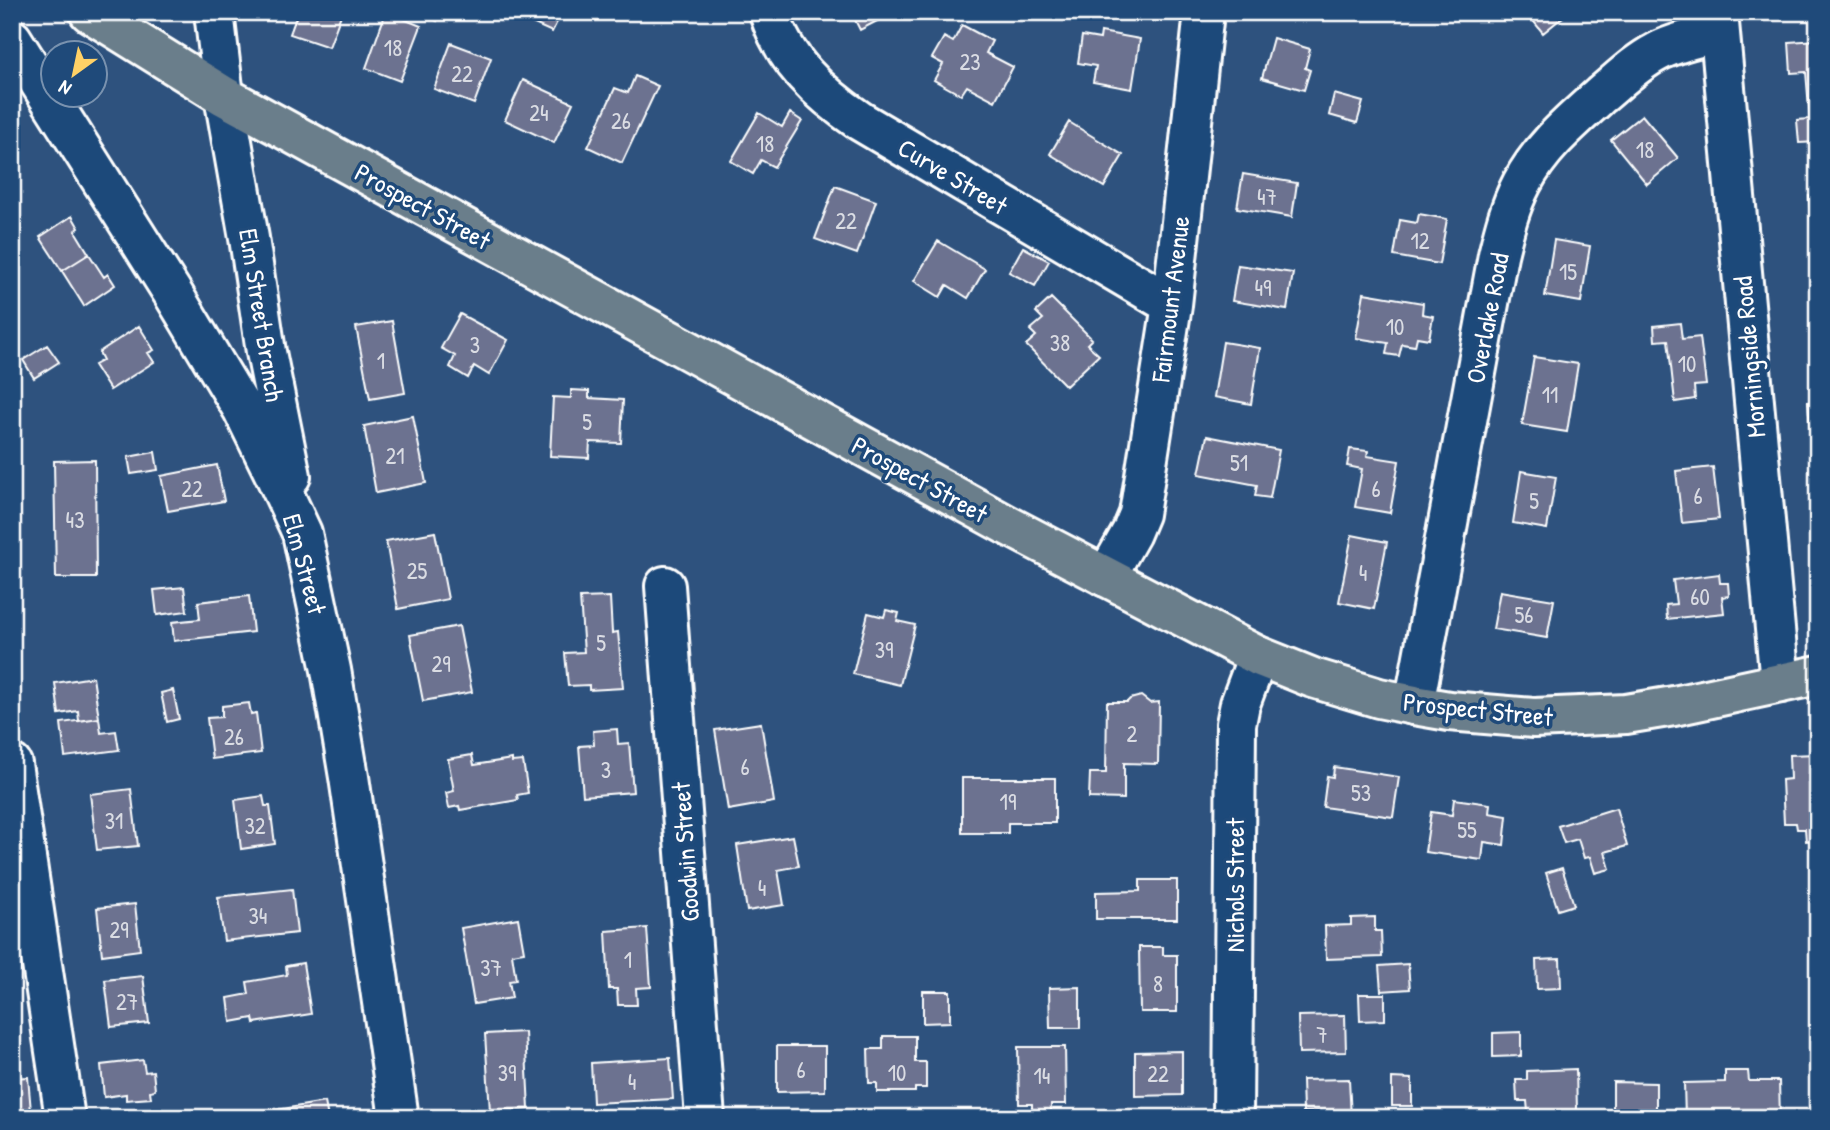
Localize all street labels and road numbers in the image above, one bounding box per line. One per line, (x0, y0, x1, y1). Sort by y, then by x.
street label: Curve Street (892, 130, 1015, 223)
street label: Prospect Street (349, 154, 498, 258)
street label: Fairmount Avenue (1142, 214, 1198, 385)
street label: Elm Street Branch (231, 226, 293, 404)
street label: Overlake Road (1457, 250, 1517, 386)
street label: Morningside Road (1725, 275, 1773, 439)
street label: Prospect Street (846, 427, 995, 531)
street label: Elm Street (275, 510, 335, 619)
street label: Prospect Street (1402, 684, 1555, 734)
street label: Goodwin Street (663, 780, 707, 923)
street label: Nichols Street (1217, 817, 1252, 952)

